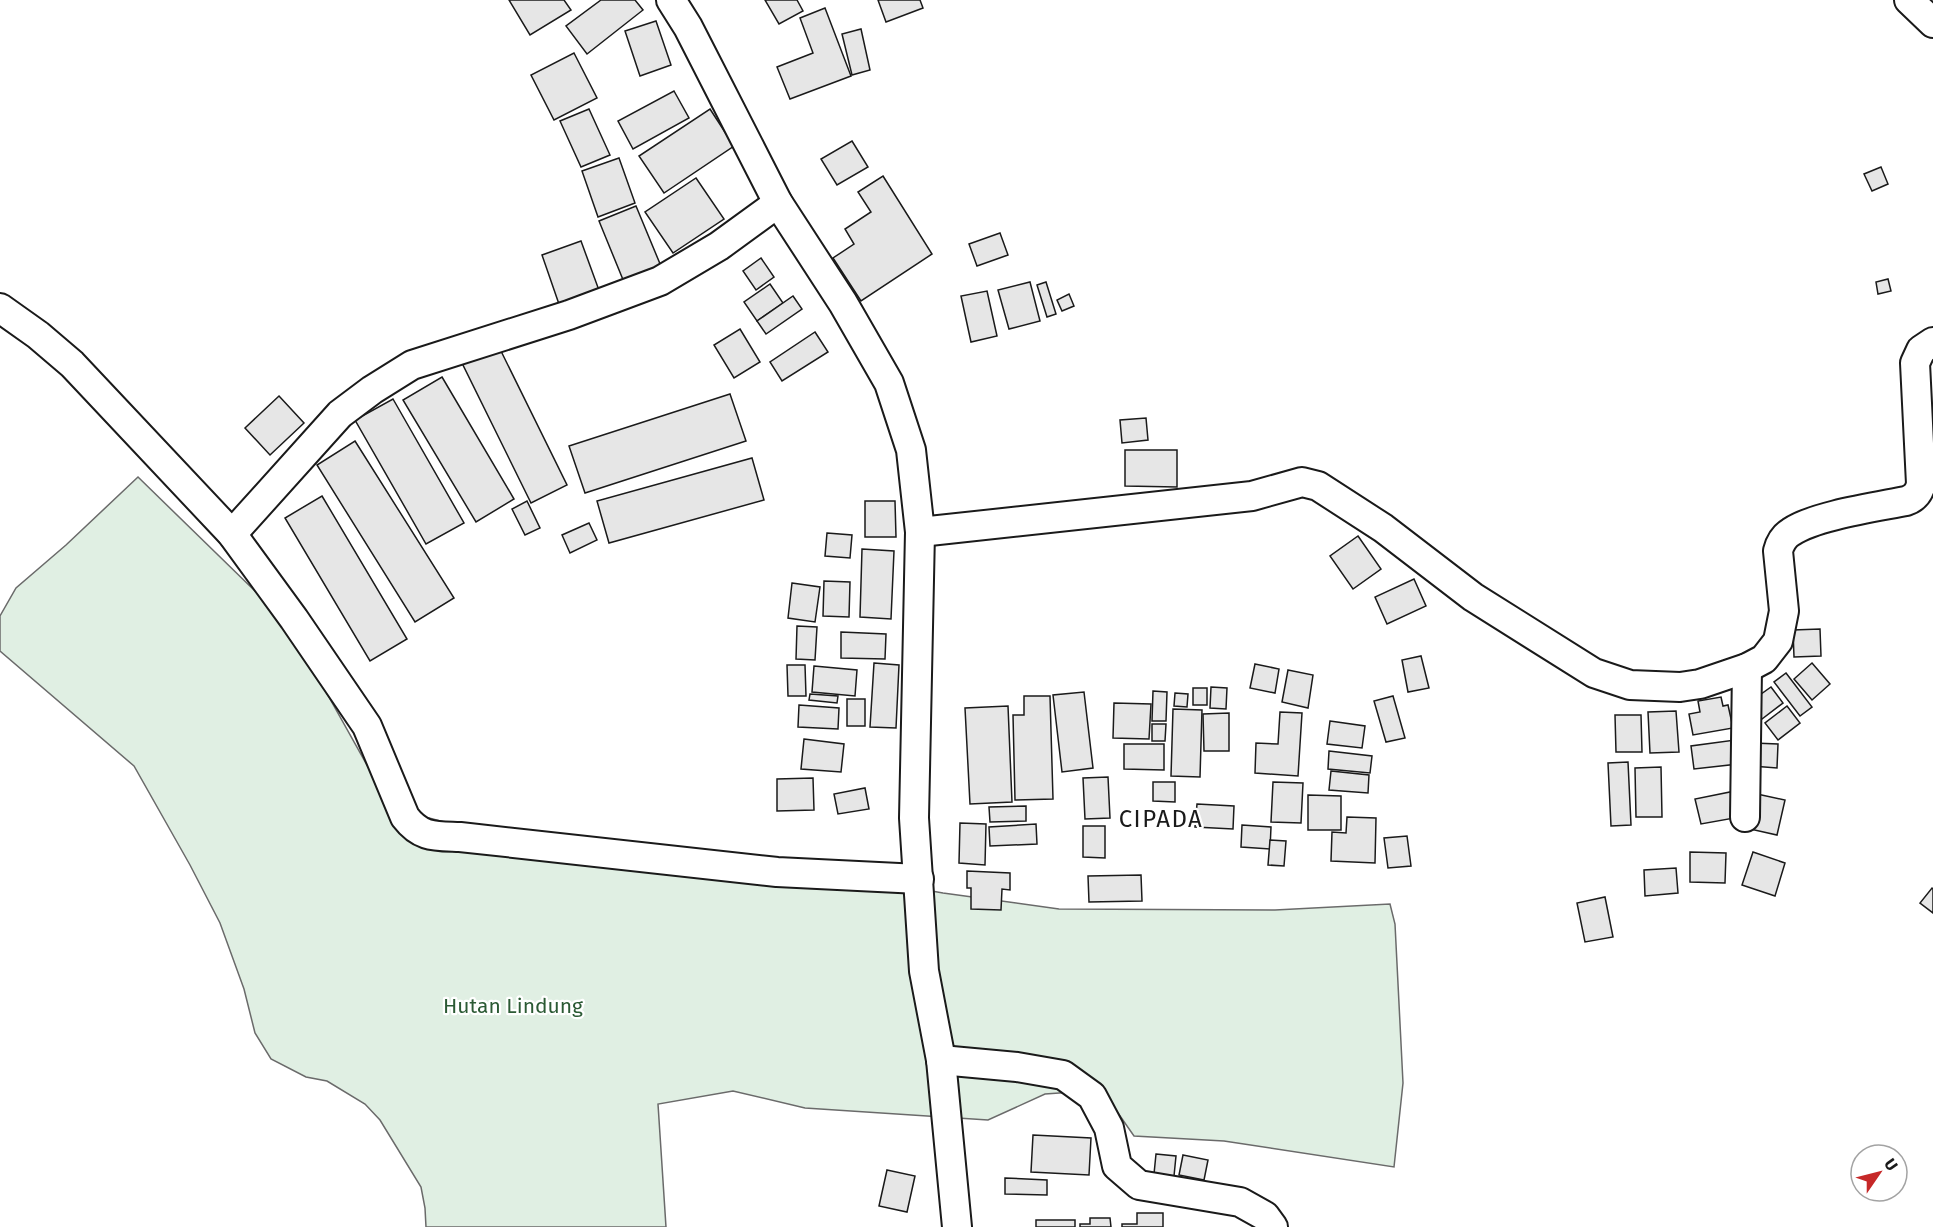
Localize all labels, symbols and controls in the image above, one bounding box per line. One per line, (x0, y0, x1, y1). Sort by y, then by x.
district label: CIPADA (1119, 805, 1203, 833)
park label: Hutan Lindung (443, 993, 583, 1019)
north arrow (1849, 1143, 1909, 1203)
text: U (1880, 1155, 1902, 1174)

